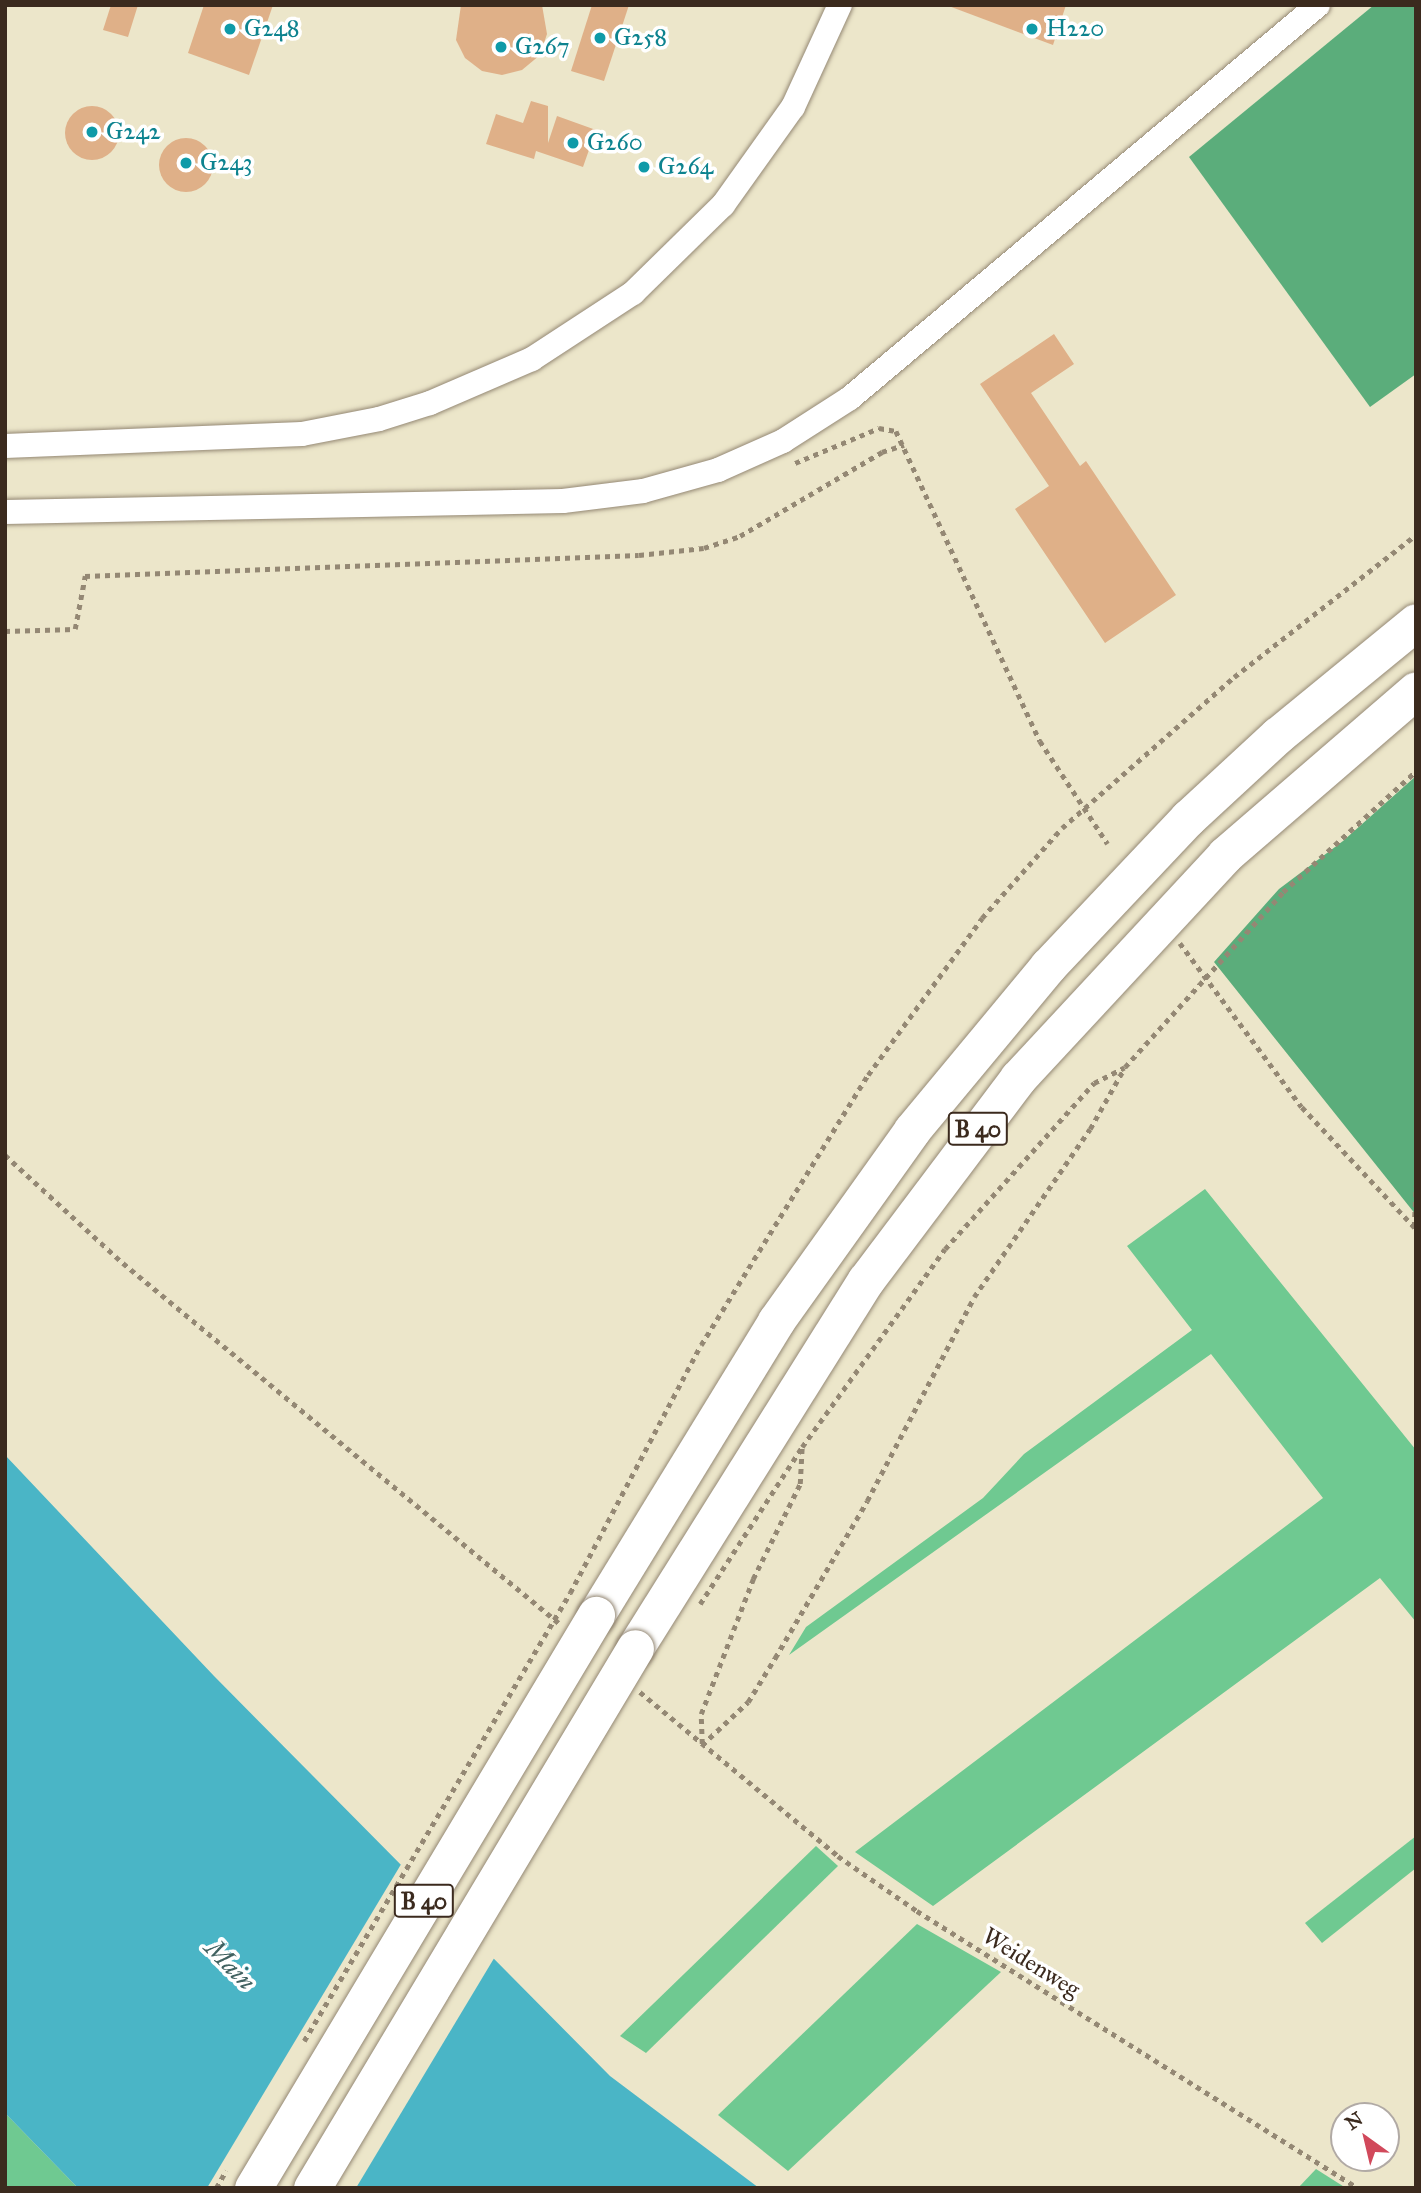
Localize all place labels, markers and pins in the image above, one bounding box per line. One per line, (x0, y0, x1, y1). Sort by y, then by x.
place label: G248 (244, 15, 300, 43)
place label: H220 (1046, 15, 1104, 43)
marker: G248 (222, 21, 238, 37)
marker: H220 (1024, 21, 1040, 37)
place label: G258 (614, 24, 667, 52)
marker: G258 (592, 30, 608, 46)
place label: G267 (515, 33, 569, 61)
marker: G267 (493, 39, 509, 55)
place label: G242 (106, 118, 161, 146)
marker: G242 (84, 124, 100, 140)
place label: G260 (587, 129, 643, 157)
marker: G260 (565, 135, 581, 151)
place label: G243 (200, 149, 252, 177)
place label: G264 (658, 153, 713, 181)
marker: G243 (178, 155, 194, 171)
marker: G264 (636, 159, 652, 175)

